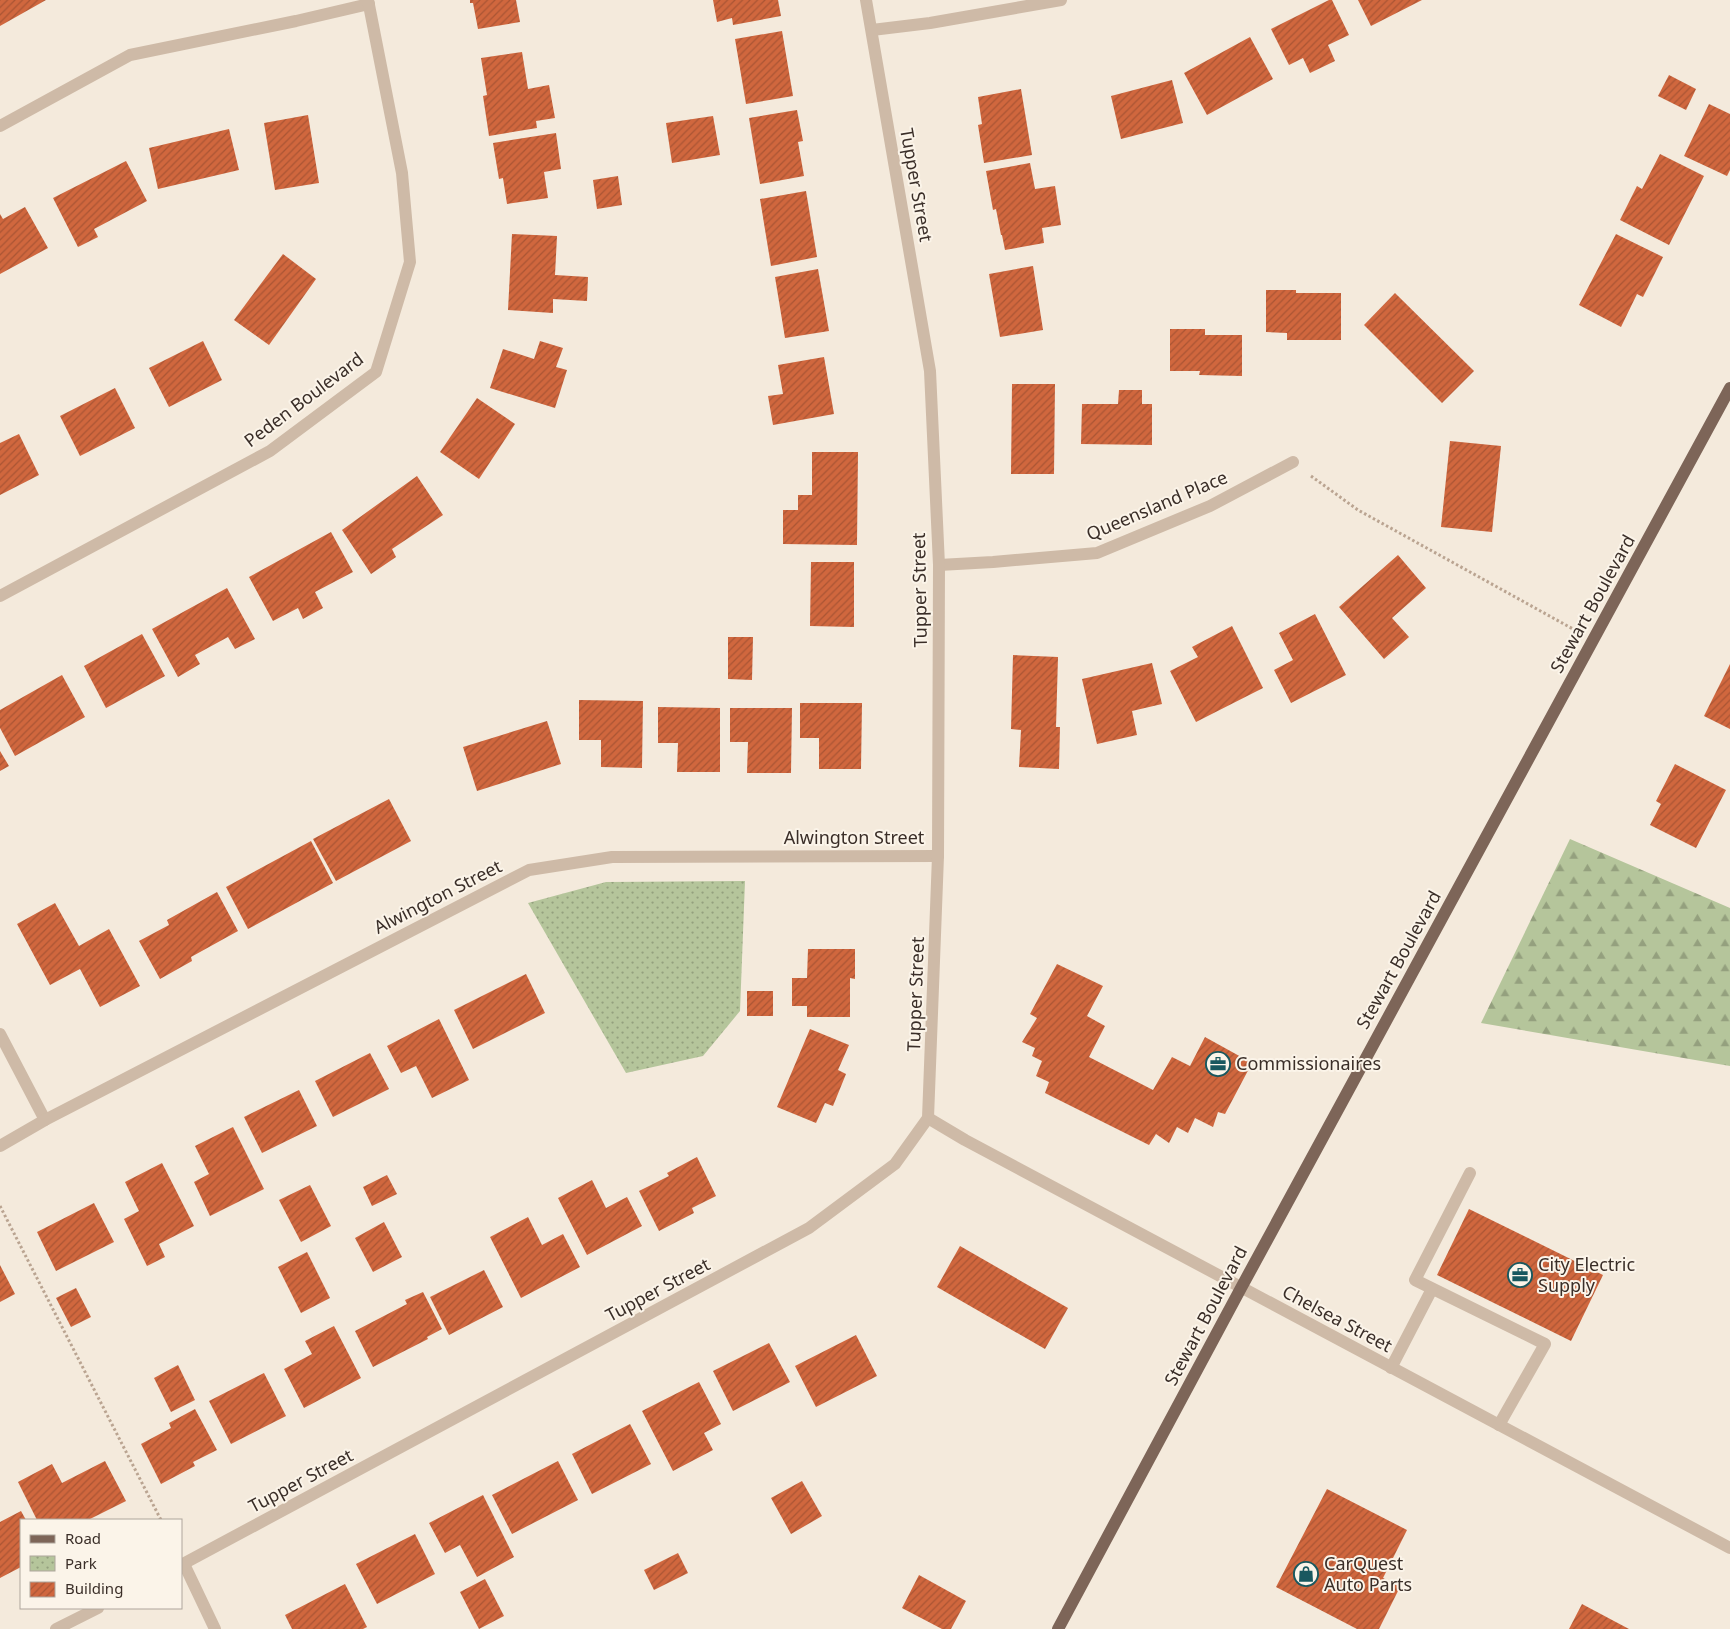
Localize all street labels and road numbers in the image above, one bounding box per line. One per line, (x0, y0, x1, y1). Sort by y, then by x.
street label: Tupper Street (895, 126, 939, 244)
street label: Peden Boulevard (239, 346, 368, 452)
street label: Queensland Place (1082, 464, 1231, 546)
street label: Stewart Boulevard (1544, 530, 1640, 677)
street label: Tupper Street (906, 532, 932, 648)
street label: Alwington Street (784, 825, 925, 849)
street label: Alwington Street (369, 853, 506, 939)
street label: Stewart Boulevard (1350, 886, 1446, 1033)
street label: Tupper Street (901, 936, 929, 1052)
street label: Stewart Boulevard (1158, 1242, 1252, 1389)
street label: Tupper Street (601, 1251, 714, 1327)
street label: Chelsea Street (1278, 1279, 1397, 1357)
street label: Tupper Street (244, 1442, 357, 1518)

